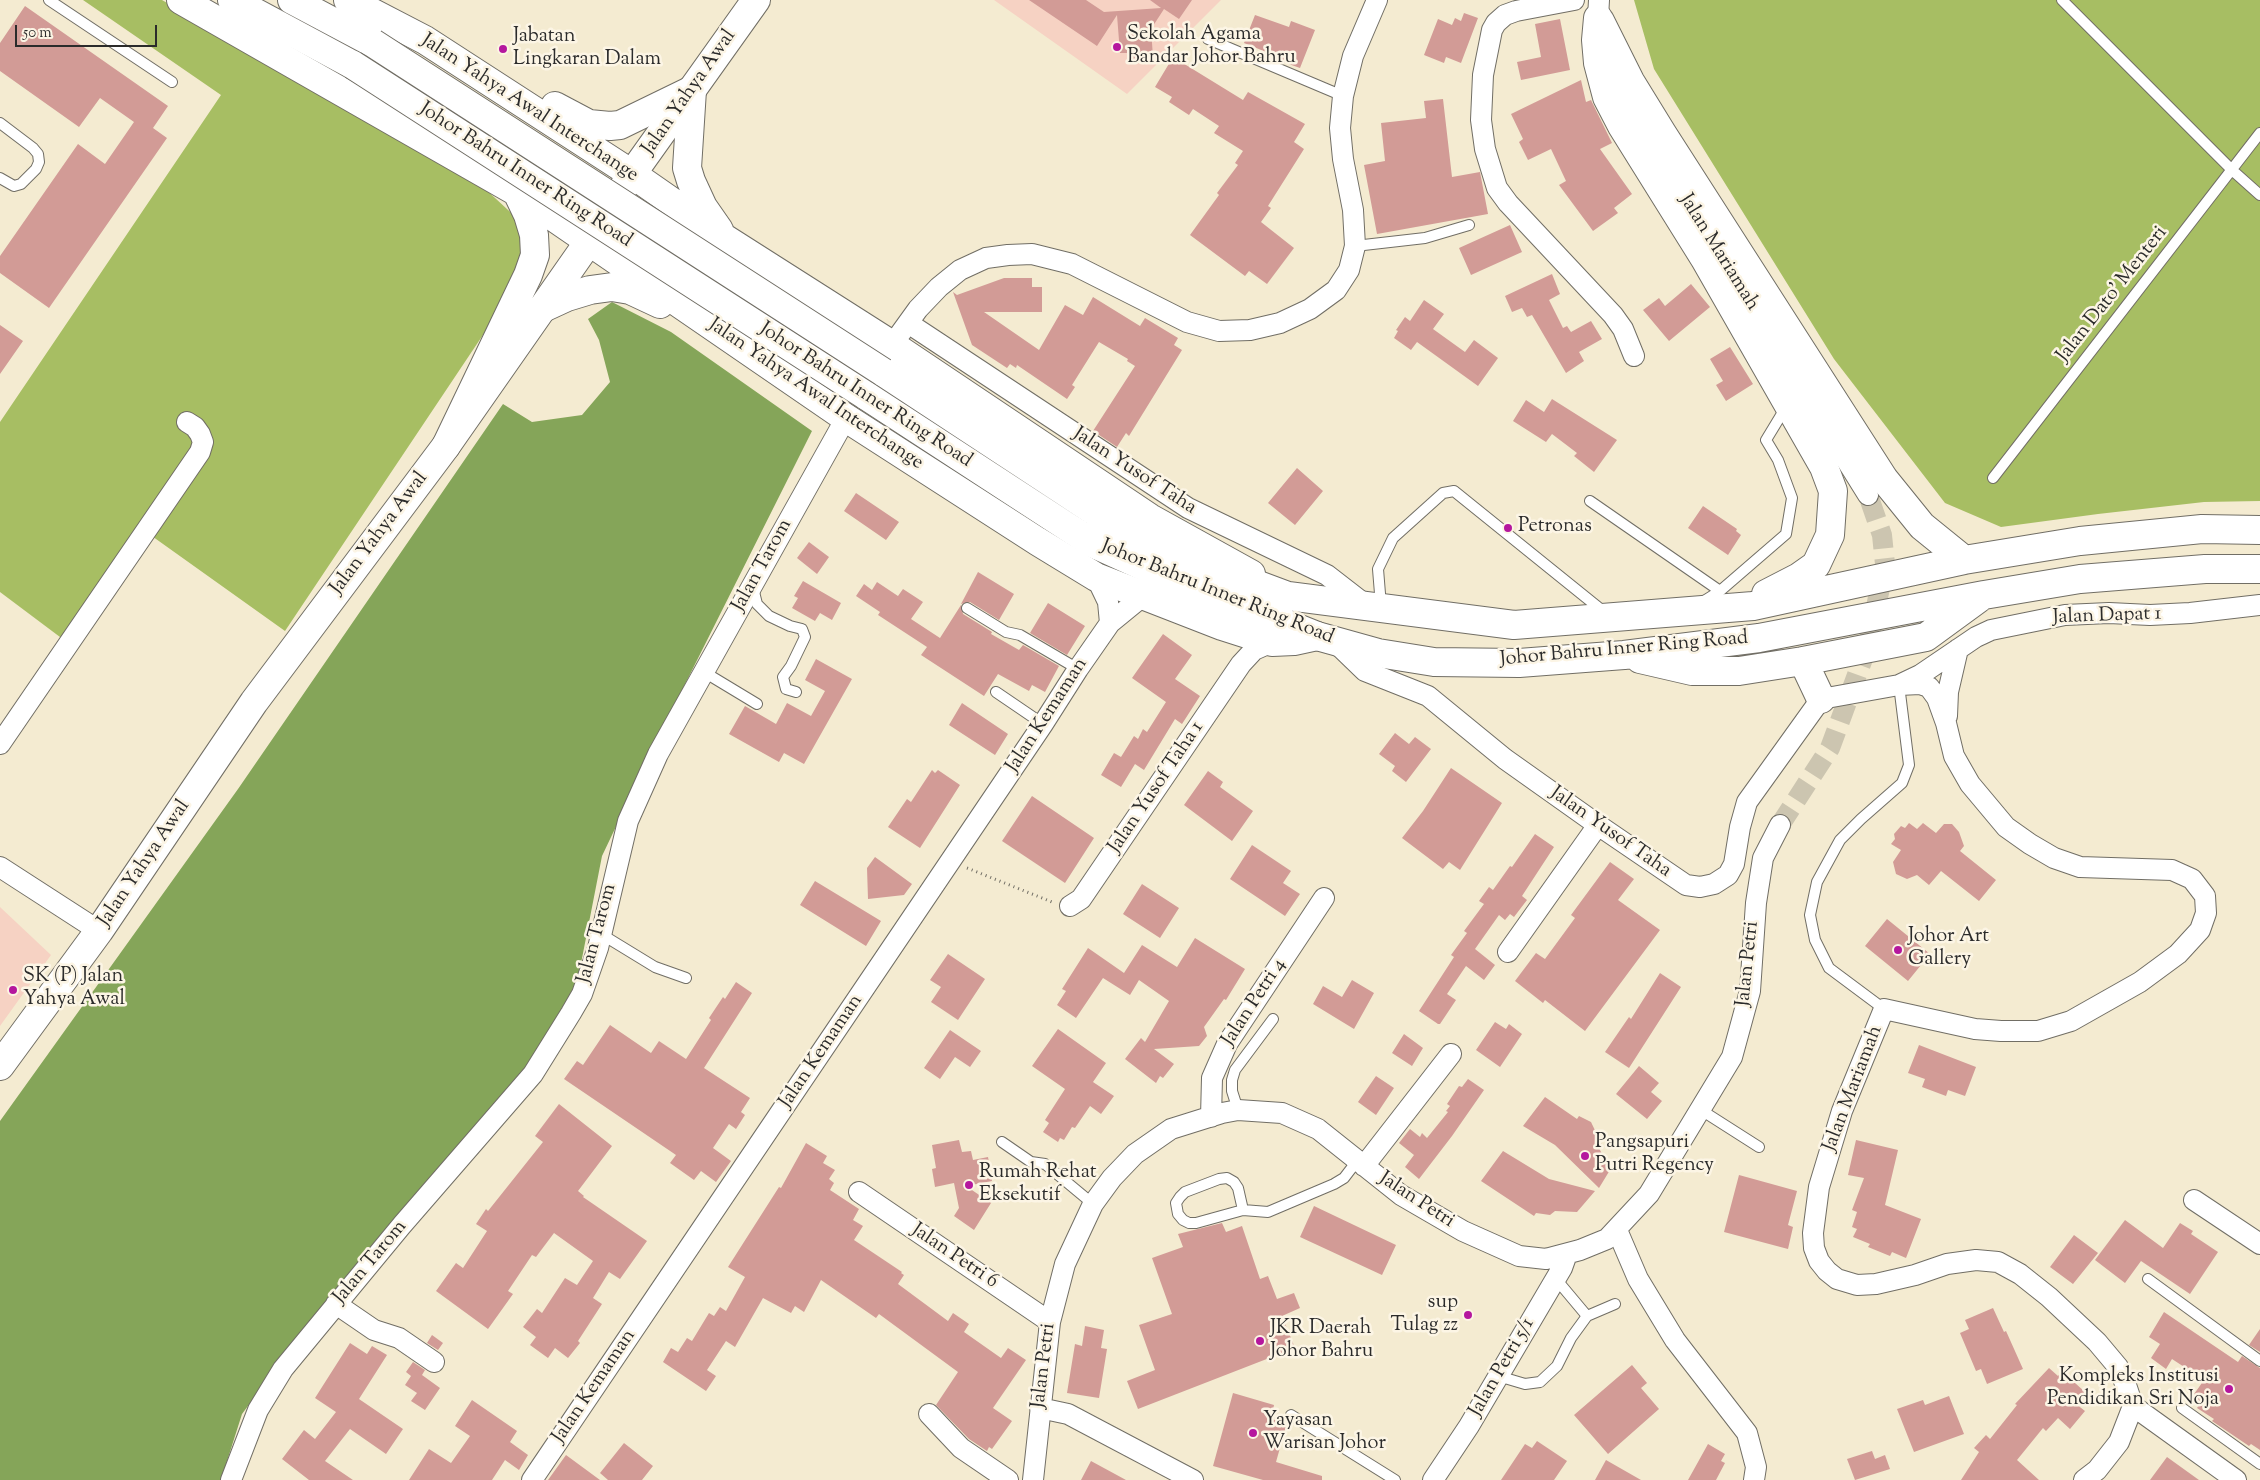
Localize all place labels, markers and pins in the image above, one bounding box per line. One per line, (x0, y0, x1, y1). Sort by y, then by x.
place label: Sekolah Agama Bandar Johor Bahru (1127, 24, 1296, 71)
place label: Jabatan Lingkaran Dalam (513, 26, 661, 73)
marker: Sekolah Agama Bandar Johor Bahru (1111, 41, 1123, 53)
marker: Jabatan Lingkaran Dalam (497, 43, 509, 55)
place label: Petronas (1518, 516, 1592, 540)
marker: Petronas (1502, 522, 1514, 534)
place label: Johor Art Gallery (1908, 926, 1989, 973)
marker: Johor Art Gallery (1892, 944, 1904, 956)
place label: SK (P) Jalan Yahya Awal (23, 966, 125, 1013)
marker: SK (P) Jalan Yahya Awal (7, 984, 19, 996)
place label: Pangsapuri Putri Regency (1595, 1132, 1714, 1179)
marker: Pangsapuri Putri Regency (1579, 1150, 1591, 1162)
place label: Rumah Rehat Eksekutif (979, 1162, 1097, 1209)
marker: Rumah Rehat Eksekutif (963, 1179, 975, 1191)
place label: sup Tulag zz (1391, 1292, 1458, 1339)
marker: sup Tulag zz (1462, 1309, 1474, 1321)
place label: JKR Daerah Johor Bahru (1270, 1318, 1373, 1365)
marker: JKR Daerah Johor Bahru (1254, 1335, 1266, 1347)
place label: Kompleks Institusi Pendidikan Sri Noja (2047, 1366, 2219, 1413)
marker: Kompleks Institusi Pendidikan Sri Noja (2223, 1383, 2235, 1395)
place label: Yayasan Warisan Johor (1263, 1410, 1386, 1457)
marker: Yayasan Warisan Johor (1247, 1427, 1259, 1439)

